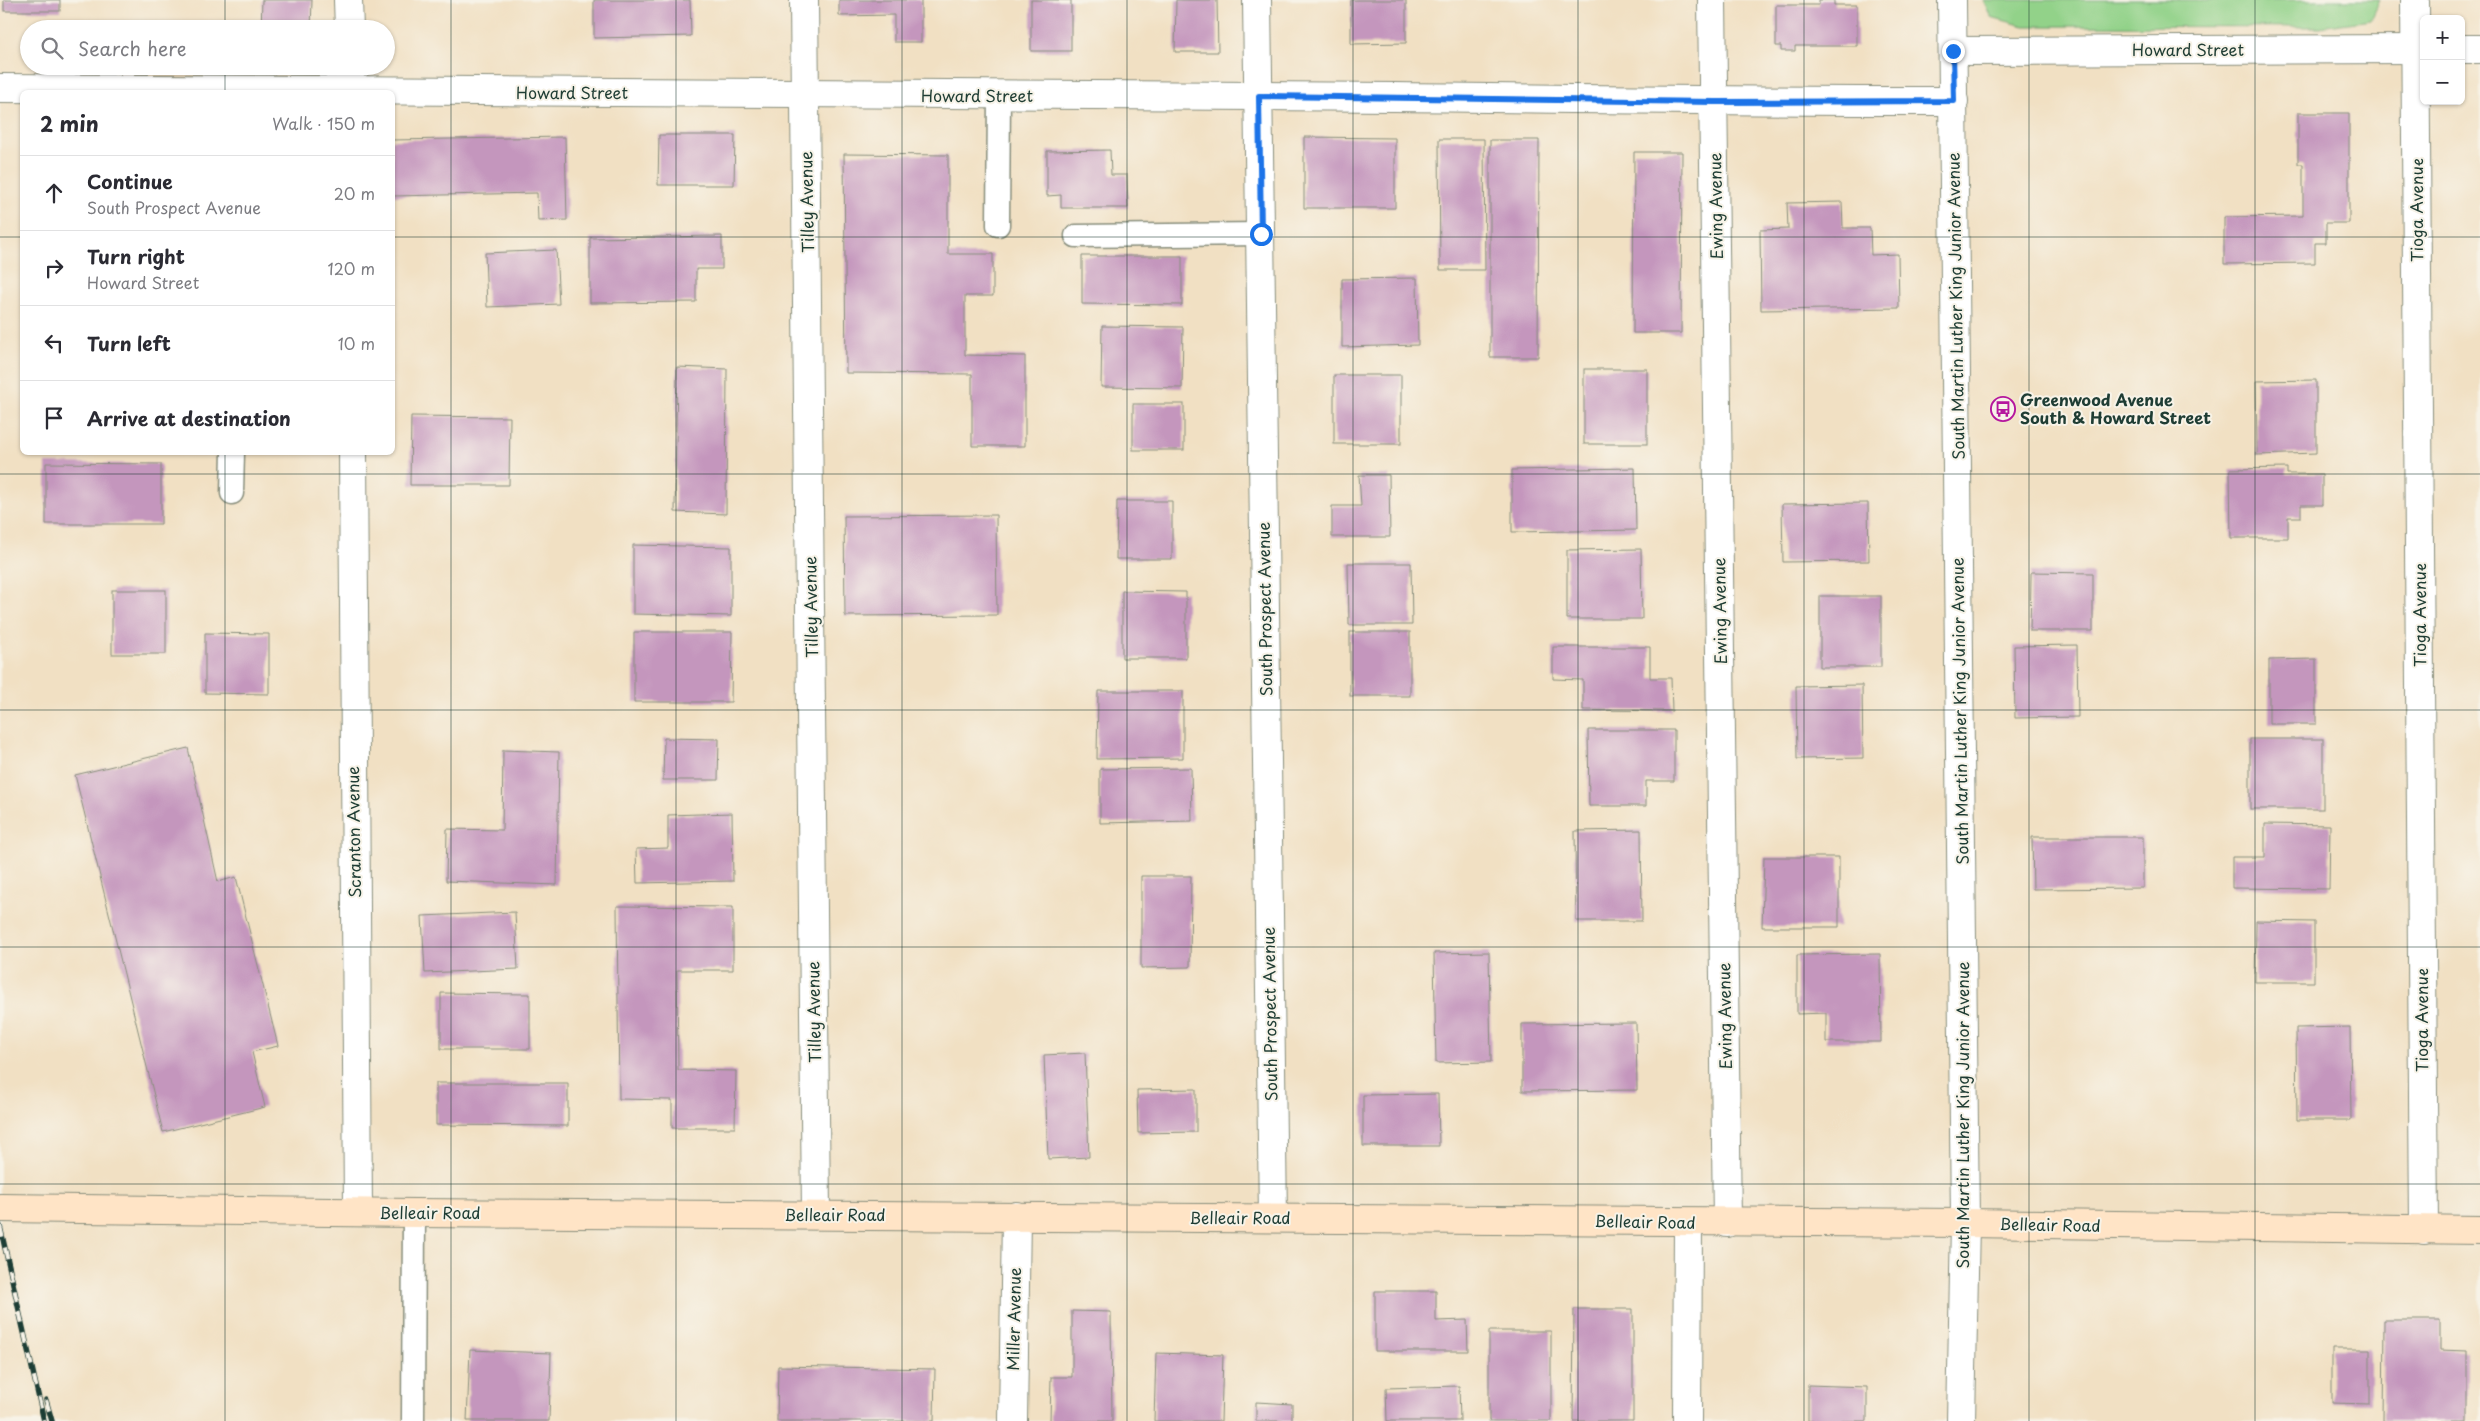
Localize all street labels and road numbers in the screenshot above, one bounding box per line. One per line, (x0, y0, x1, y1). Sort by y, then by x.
street label: Howard Street (2132, 37, 2245, 61)
street label: Howard Street (516, 80, 629, 104)
street label: Howard Street (921, 83, 1034, 107)
street label: Tilley Avenue (793, 151, 819, 253)
street label: Ewing Avenue (1702, 152, 1728, 260)
street label: South Martin Luther King Junior Avenue (1940, 152, 1970, 460)
street label: Tioga Avenue (2404, 158, 2428, 262)
street label: South Prospect Avenue (1250, 522, 1278, 696)
street label: Tilley Avenue (797, 556, 823, 658)
street label: Ewing Avenue (1706, 557, 1732, 665)
street label: South Martin Luther King Junior Avenue (1944, 557, 1974, 865)
street label: Tioga Avenue (2407, 563, 2431, 667)
street label: Scranton Avenue (340, 766, 366, 898)
street label: South Prospect Avenue (1255, 927, 1283, 1101)
street label: Tilley Avenue (800, 961, 826, 1063)
street label: South Martin Luther King Junior Avenue (1950, 961, 1974, 1269)
street label: Ewing Avenue (1711, 962, 1737, 1070)
street label: Tioga Avenue (2409, 968, 2433, 1072)
street label: Belleair Road (379, 1200, 481, 1224)
street label: Belleair Road (784, 1202, 886, 1226)
street label: Belleair Road (1189, 1205, 1291, 1229)
street label: Belleair Road (1594, 1208, 1696, 1234)
street label: Belleair Road (1999, 1211, 2101, 1237)
street label: Miller Avenue (1000, 1267, 1026, 1371)

